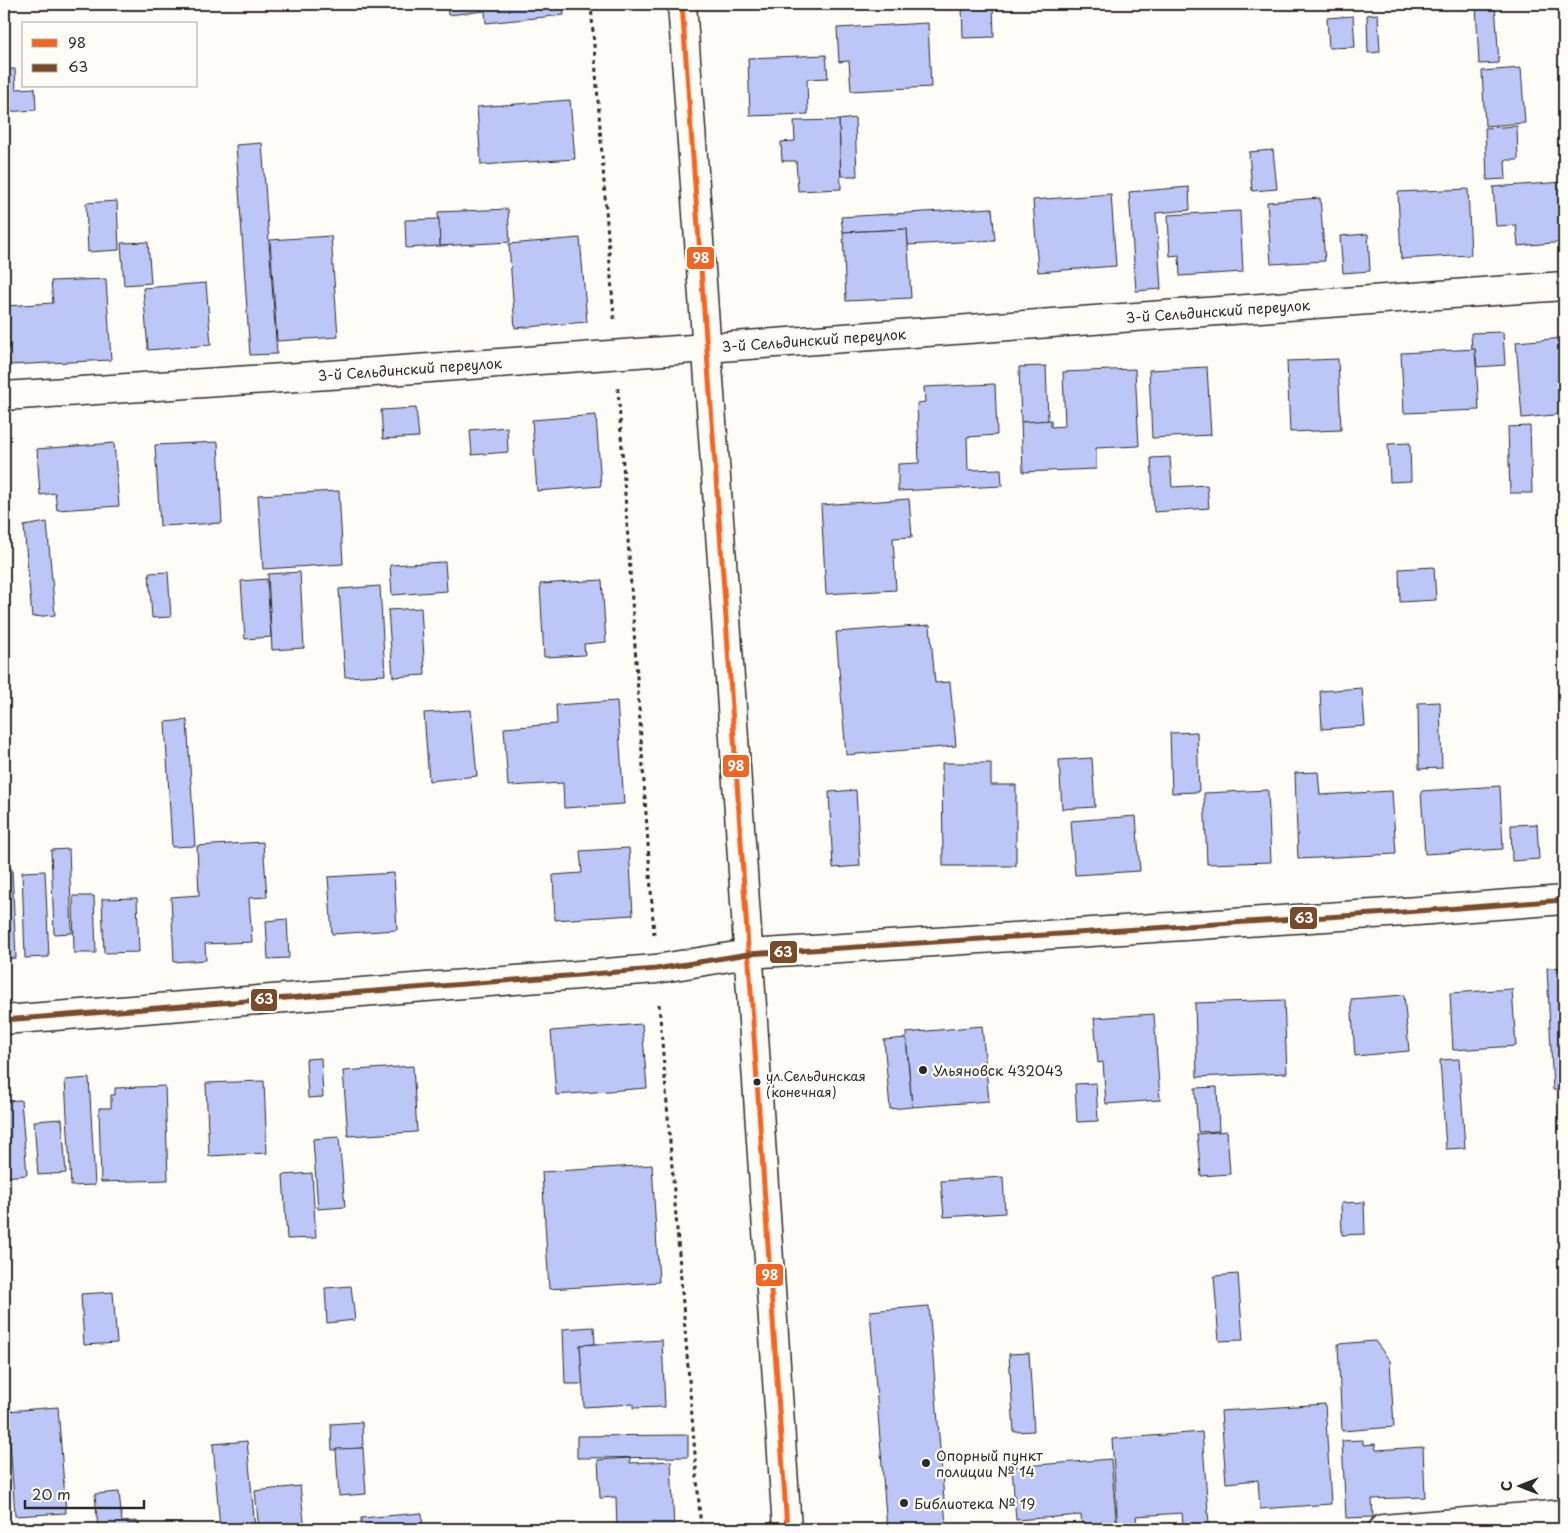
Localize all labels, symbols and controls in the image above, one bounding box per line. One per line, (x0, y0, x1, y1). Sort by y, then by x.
legend (22, 22, 198, 88)
text: 98 (68, 30, 86, 53)
text: 63 (68, 54, 88, 77)
line badge: 98 (686, 246, 715, 270)
text: 98 (692, 247, 710, 268)
street label: 3-й Сельдинский переулок (1125, 294, 1311, 328)
street label: 3-й Сельдинский переулок (721, 323, 907, 357)
street label: 3-й Сельдинский переулок (317, 352, 503, 386)
line badge: 98 (722, 754, 750, 778)
text: 98 (727, 755, 745, 776)
line badge: 63 (1289, 906, 1318, 930)
text: 63 (1295, 907, 1313, 928)
line badge: 63 (769, 940, 798, 964)
text: 63 (774, 941, 792, 962)
line badge: 63 (250, 988, 278, 1012)
text: 63 (255, 988, 273, 1009)
place label: Ульяновск 432043 (933, 1060, 1063, 1081)
marker: Ульяновск 432043 (917, 1064, 929, 1076)
place label: ул.Сельдинская (конечная) (766, 1066, 866, 1101)
marker: ул.Сельдинская (конечная) (752, 1077, 762, 1087)
line badge: 98 (755, 1263, 784, 1287)
text: 98 (761, 1264, 779, 1285)
place label: Опорный пункт полиции № 14 (936, 1445, 1043, 1482)
marker: Опорный пункт полиции № 14 (920, 1457, 932, 1469)
north arrow (1496, 1460, 1546, 1510)
scale bar (25, 1478, 144, 1510)
text: С (1496, 1481, 1517, 1491)
text: 20 m (32, 1482, 71, 1505)
place label: Библиотека № 19 (914, 1493, 1035, 1514)
marker: Библиотека № 19 (898, 1497, 910, 1509)

